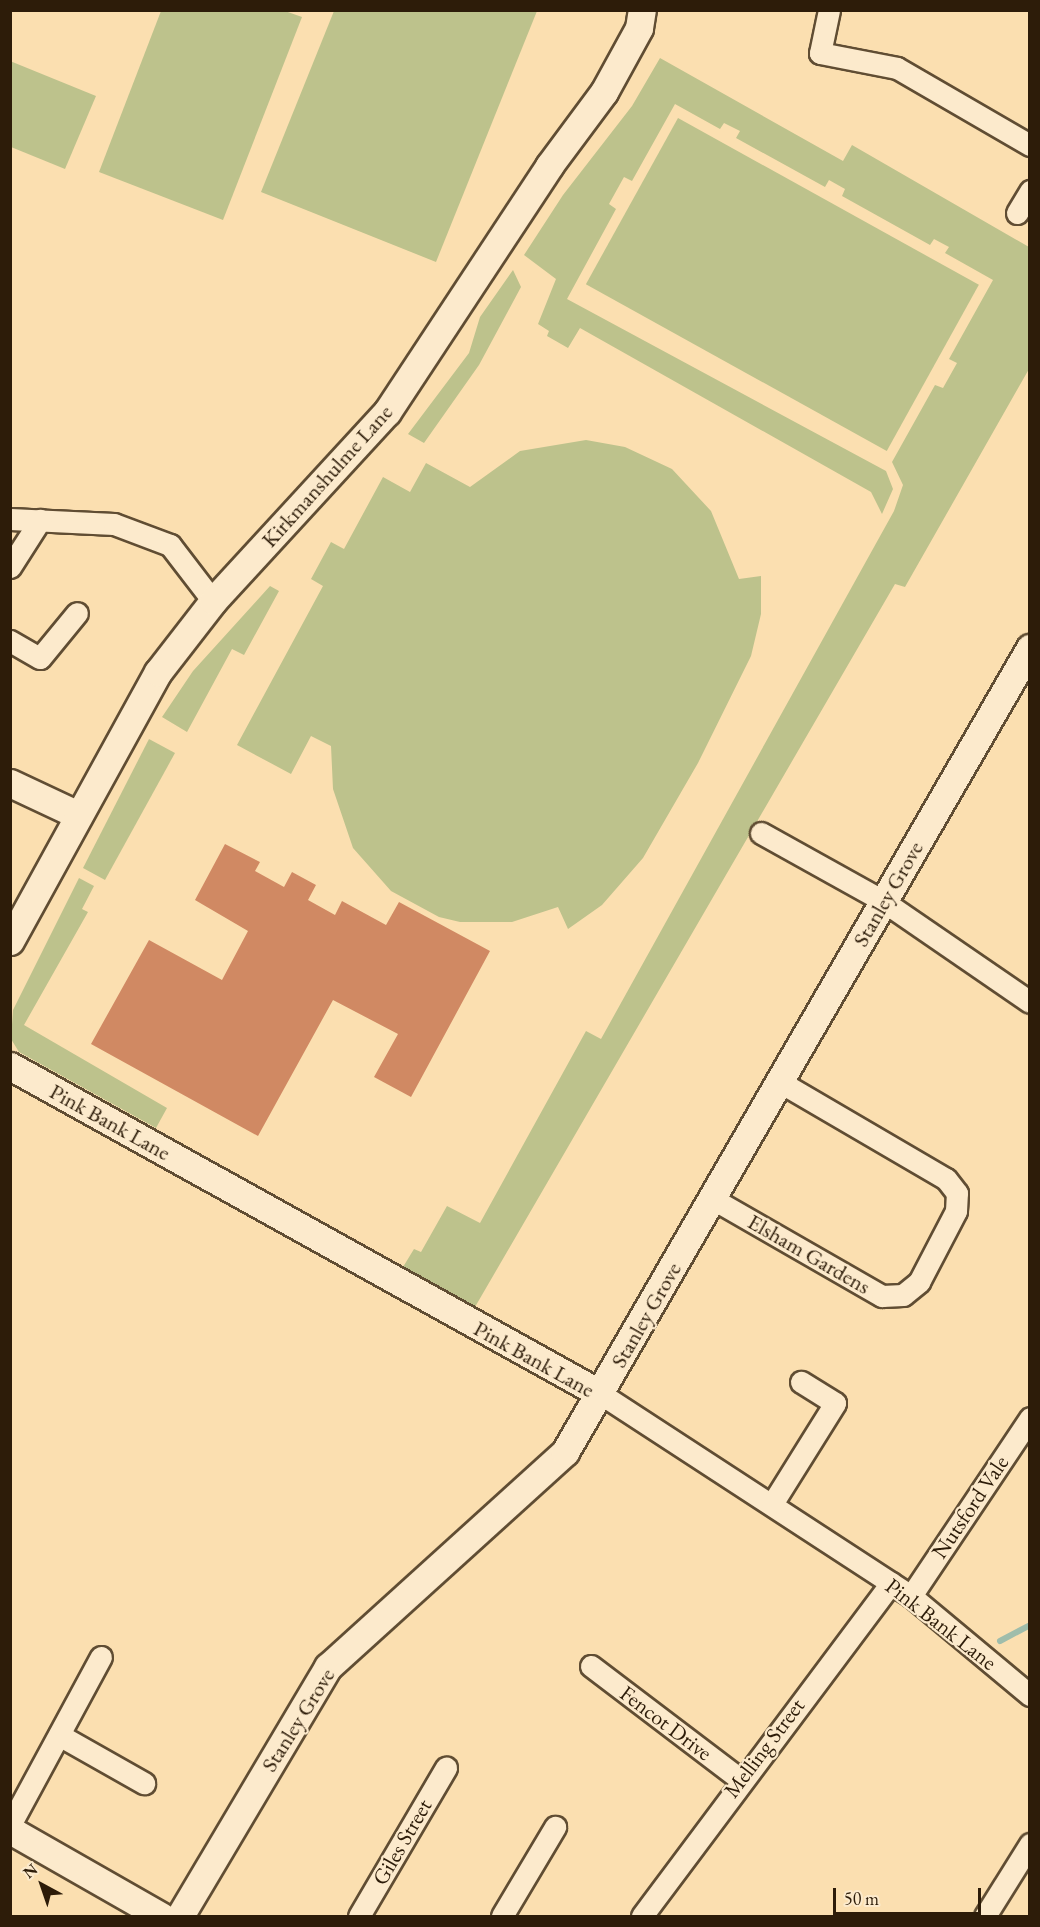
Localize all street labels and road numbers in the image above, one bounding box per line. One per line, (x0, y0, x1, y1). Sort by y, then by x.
street label: Kirkmanshulme Lane (256, 399, 398, 553)
street label: Stanley Grove (847, 837, 929, 951)
street label: Pink Bank Lane (45, 1078, 175, 1166)
street label: Elsham Gardens (743, 1208, 875, 1300)
street label: Stanley Grove (605, 1258, 687, 1372)
street label: Pink Bank Lane (469, 1315, 599, 1403)
street label: Nutsford Vale (926, 1451, 1014, 1563)
street label: Pink Bank Lane (880, 1572, 1002, 1676)
street label: Stanley Grove (256, 1663, 340, 1777)
street label: Fencot Drive (615, 1680, 717, 1766)
street label: Melling Street (718, 1693, 810, 1803)
street label: Giles Street (367, 1794, 437, 1890)

